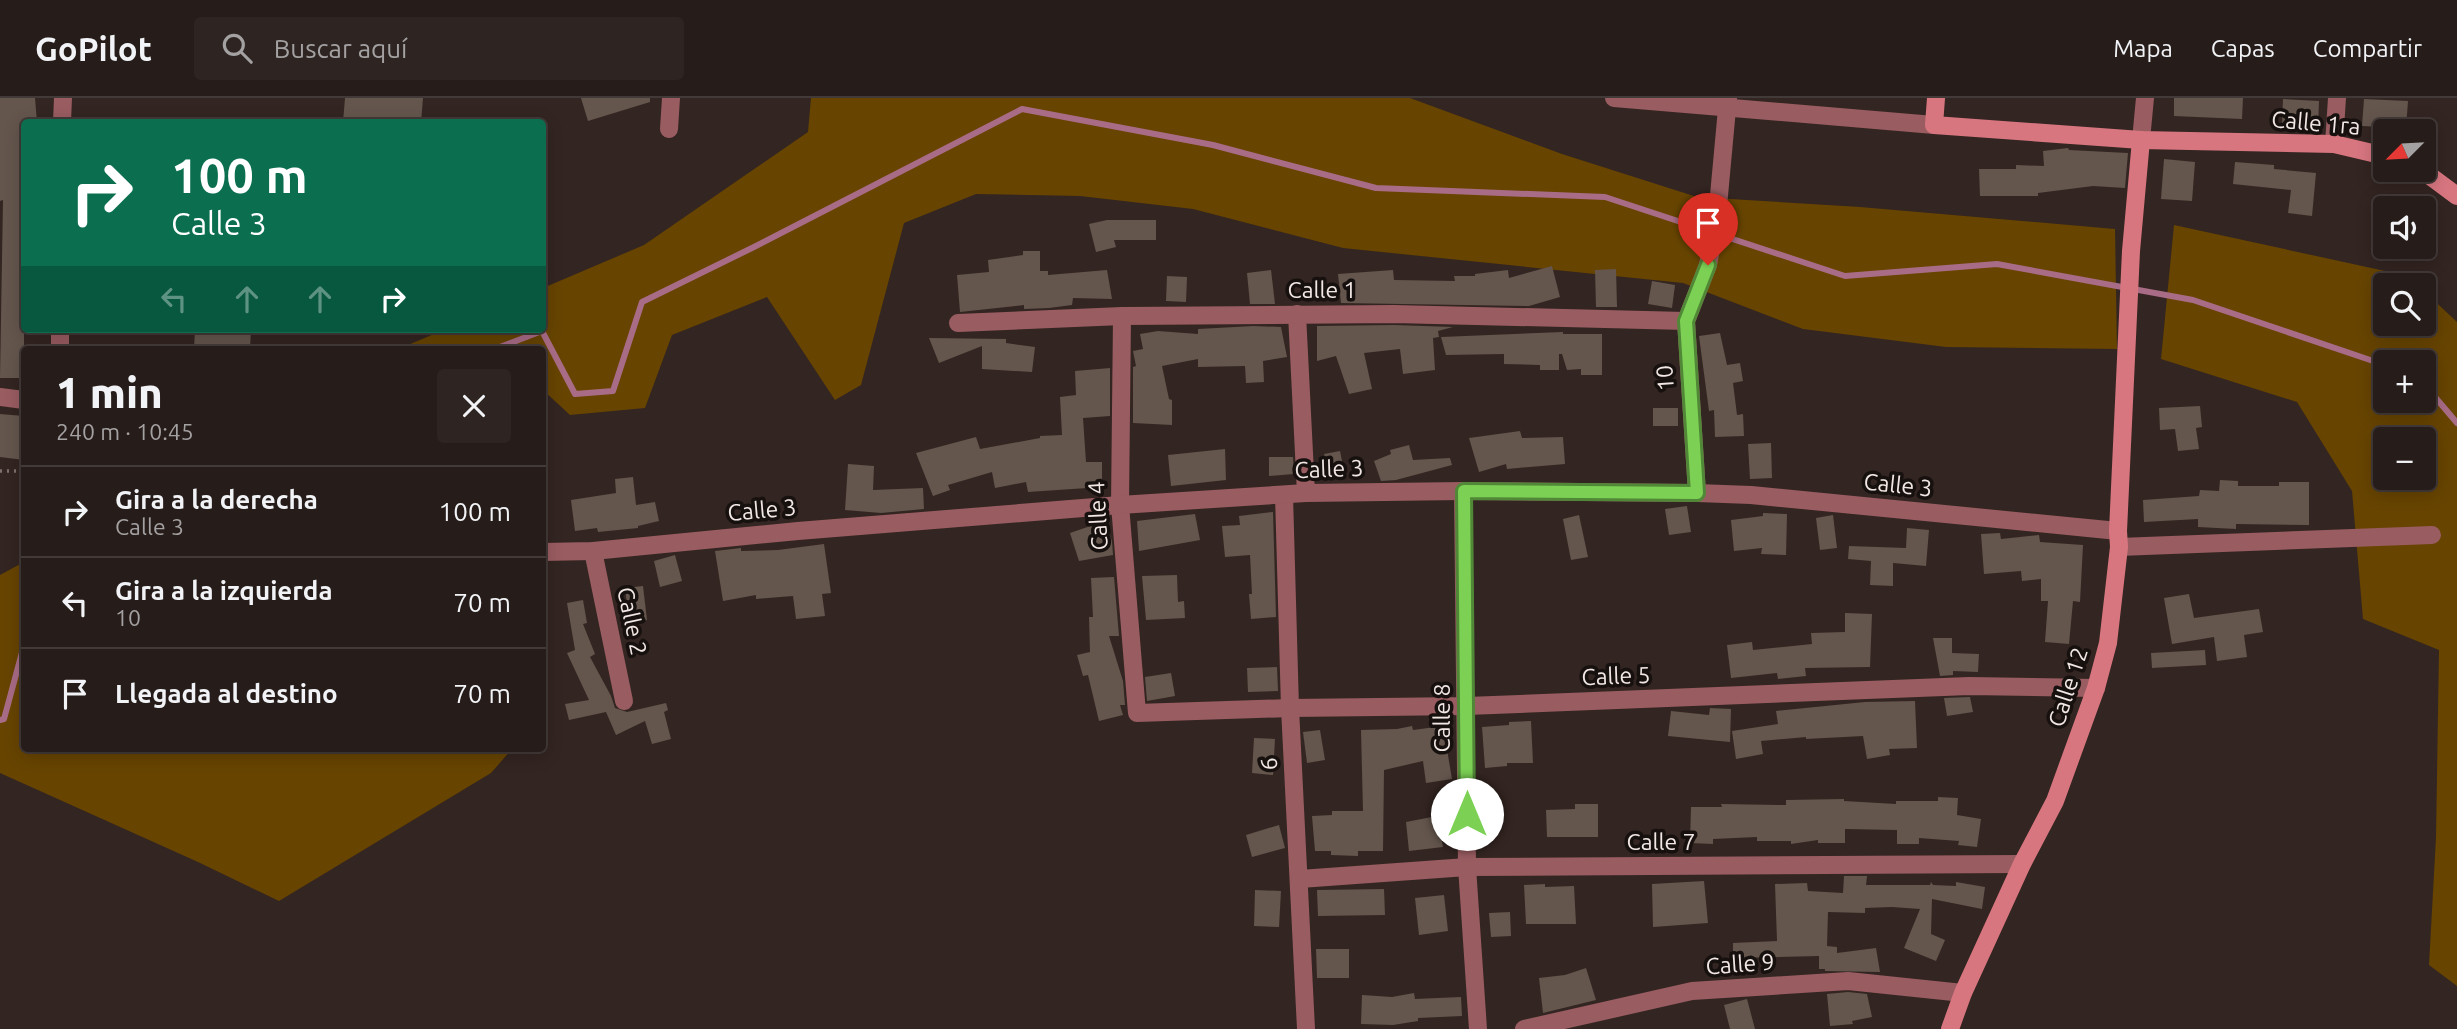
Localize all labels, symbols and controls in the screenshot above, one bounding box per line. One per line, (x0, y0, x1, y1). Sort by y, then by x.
search box (194, 17, 684, 80)
icon: search (218, 29, 256, 67)
text: GoPilot (35, 30, 152, 67)
text: Buscar aquí (274, 34, 407, 63)
text: Mapa (2113, 35, 2173, 62)
text: Capas (2211, 35, 2275, 62)
text: Compartir (2313, 35, 2422, 62)
street label: Calle 1ra (2270, 106, 2362, 139)
north arrow (2373, 119, 2436, 182)
map controls (2373, 119, 2436, 490)
icon: right (56, 147, 147, 238)
text: 100 m (171, 147, 308, 202)
pin (1678, 193, 1738, 265)
button: sound (2373, 196, 2436, 259)
icon: arrive (1689, 204, 1727, 242)
text: Calle 3 (171, 205, 267, 241)
button: search (2373, 273, 2436, 336)
street label: Calle 1 (1288, 277, 1356, 302)
icon: left (155, 280, 193, 318)
icon: ahead (228, 280, 266, 318)
icon: ahead (301, 280, 339, 318)
icon: right (374, 280, 412, 318)
button: + (2373, 350, 2436, 413)
street label: 10 (1651, 364, 1678, 392)
text: 1 min (56, 369, 163, 416)
button: close (437, 369, 511, 443)
text: 240 m · 10:45 (56, 419, 194, 444)
button: − (2373, 427, 2436, 490)
street label: Calle 3 (1294, 455, 1364, 482)
street label: Calle 3 (1862, 468, 1934, 501)
street label: Calle 4 (1083, 481, 1112, 551)
text: Gira a la derecha (115, 485, 318, 514)
icon: right (56, 493, 94, 531)
street label: Calle 3 (727, 494, 797, 525)
text: 100 m (439, 497, 511, 526)
text: Calle 3 (115, 514, 184, 539)
text: Gira a la izquierda (115, 576, 333, 605)
icon: left (56, 584, 94, 622)
street label: Calle 2 (613, 585, 652, 657)
text: 70 m (453, 588, 511, 617)
text: 10 (115, 605, 141, 630)
street label: Calle 12 (2043, 644, 2092, 730)
street label: Calle 5 (1581, 662, 1651, 689)
icon: arrive (56, 675, 94, 713)
text: Llegada al destino (115, 679, 338, 708)
text: 70 m (453, 679, 511, 708)
street label: Calle 8 (1429, 684, 1454, 752)
street label: 6 (1256, 757, 1281, 771)
position arrow (1430, 777, 1504, 851)
street label: Calle 7 (1627, 829, 1695, 854)
street label: Calle 9 (1705, 949, 1775, 978)

